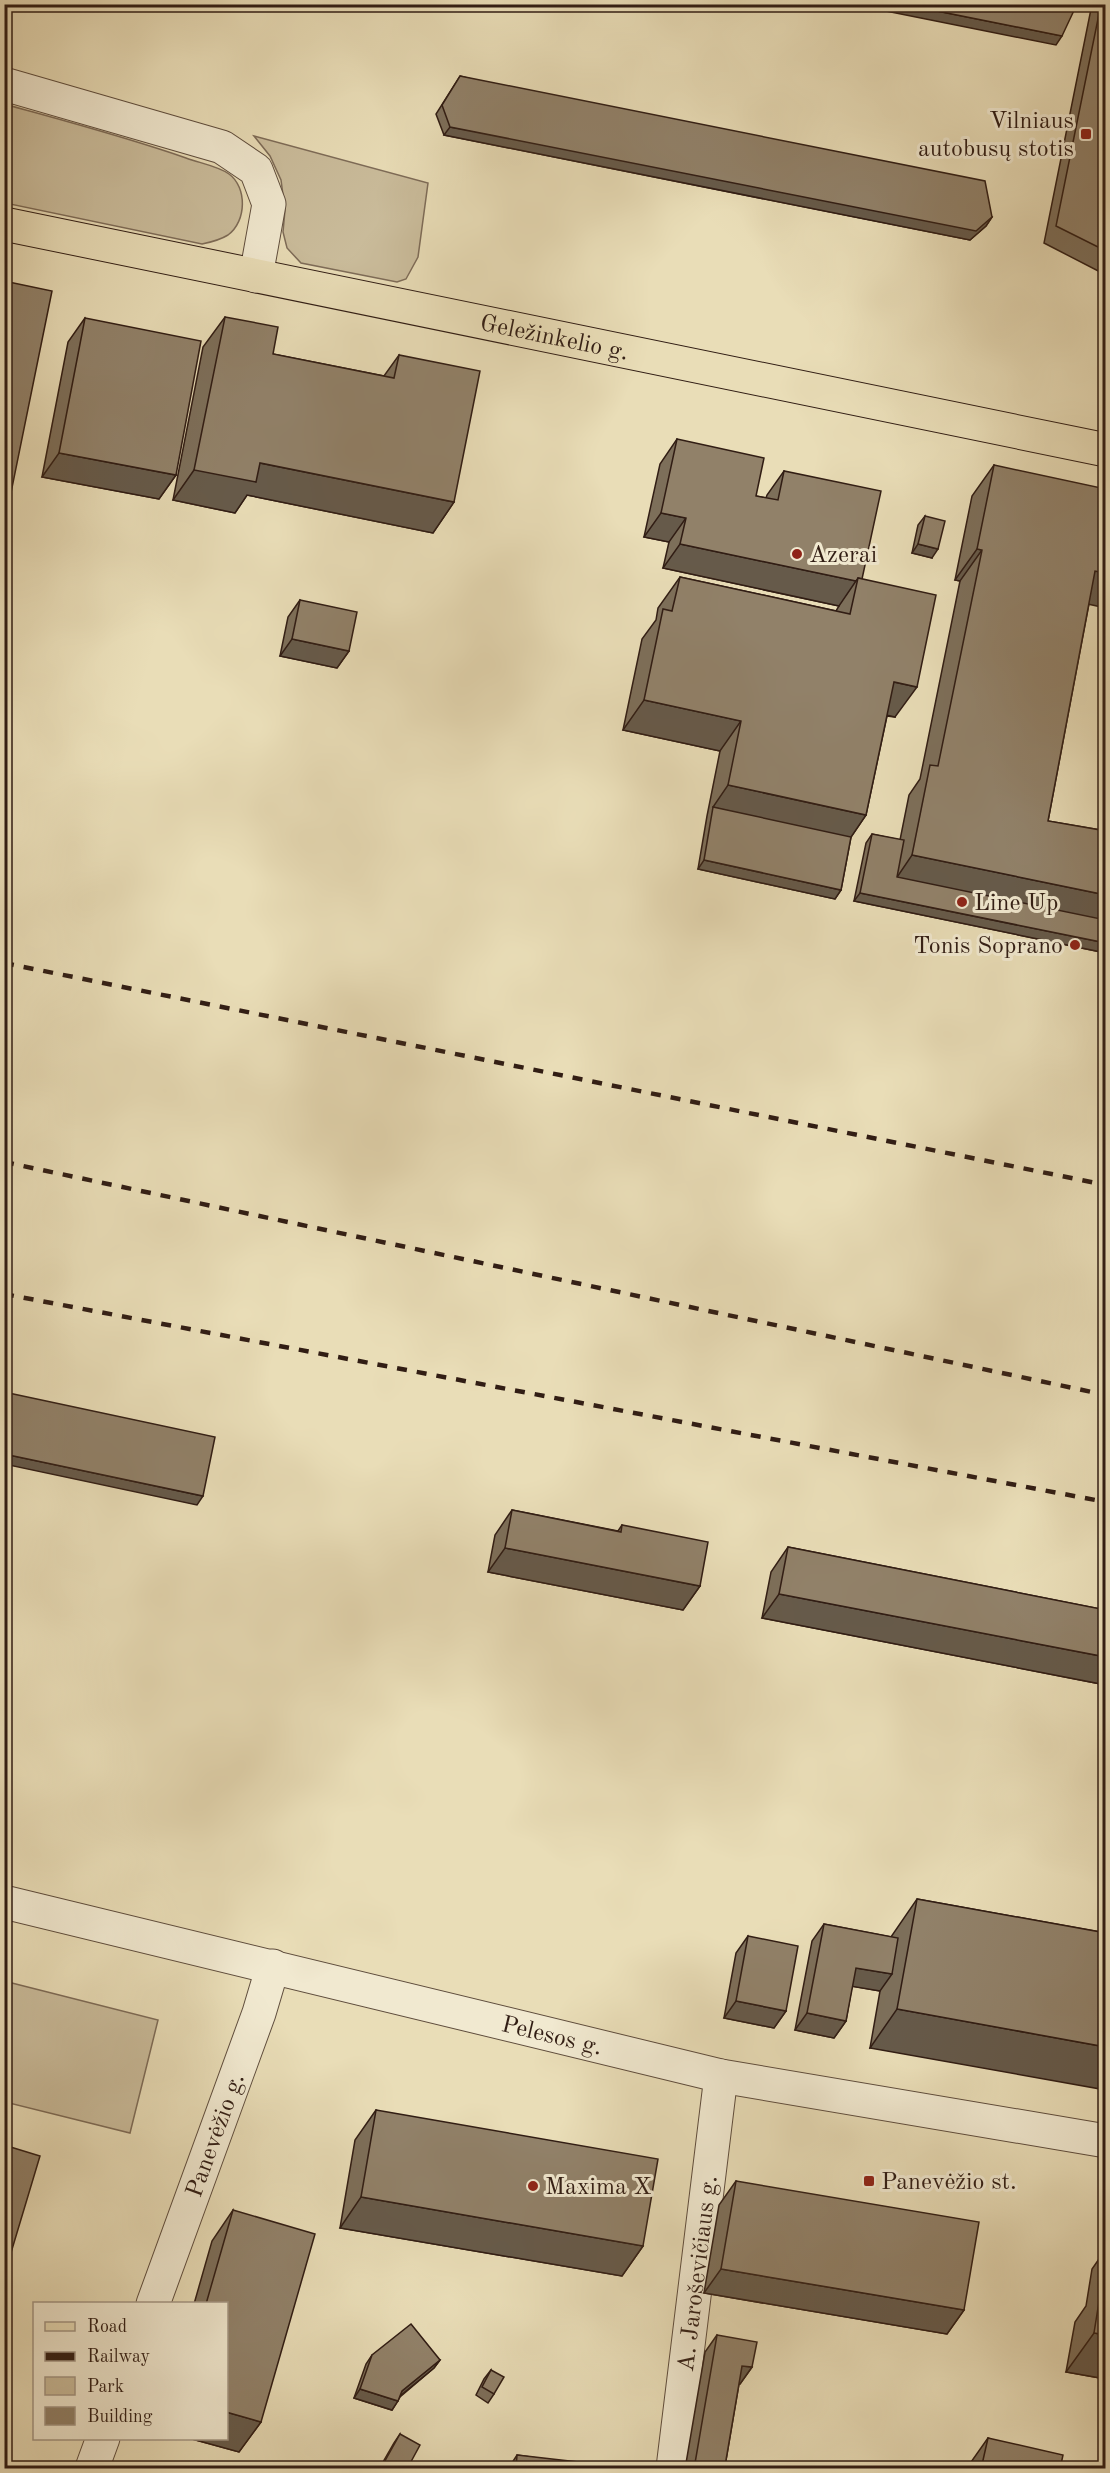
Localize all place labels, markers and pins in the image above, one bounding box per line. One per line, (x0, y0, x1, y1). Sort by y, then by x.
place label: Vilniaus autobusų stotis (918, 110, 1074, 162)
marker: Vilniaus autobusų stotis (1079, 127, 1093, 141)
place label: Azerai (809, 544, 877, 568)
marker: Azerai (790, 547, 804, 561)
place label: Line Up (974, 892, 1058, 916)
marker: Line Up (955, 895, 969, 909)
place label: Tonis Soprano (913, 935, 1063, 959)
marker: Tonis Soprano (1068, 938, 1082, 952)
place label: Panevėžio st. (881, 2171, 1017, 2195)
marker: Panevėžio st. (862, 2174, 876, 2188)
place label: Maxima X (545, 2176, 652, 2200)
marker: Maxima X (526, 2179, 540, 2193)

